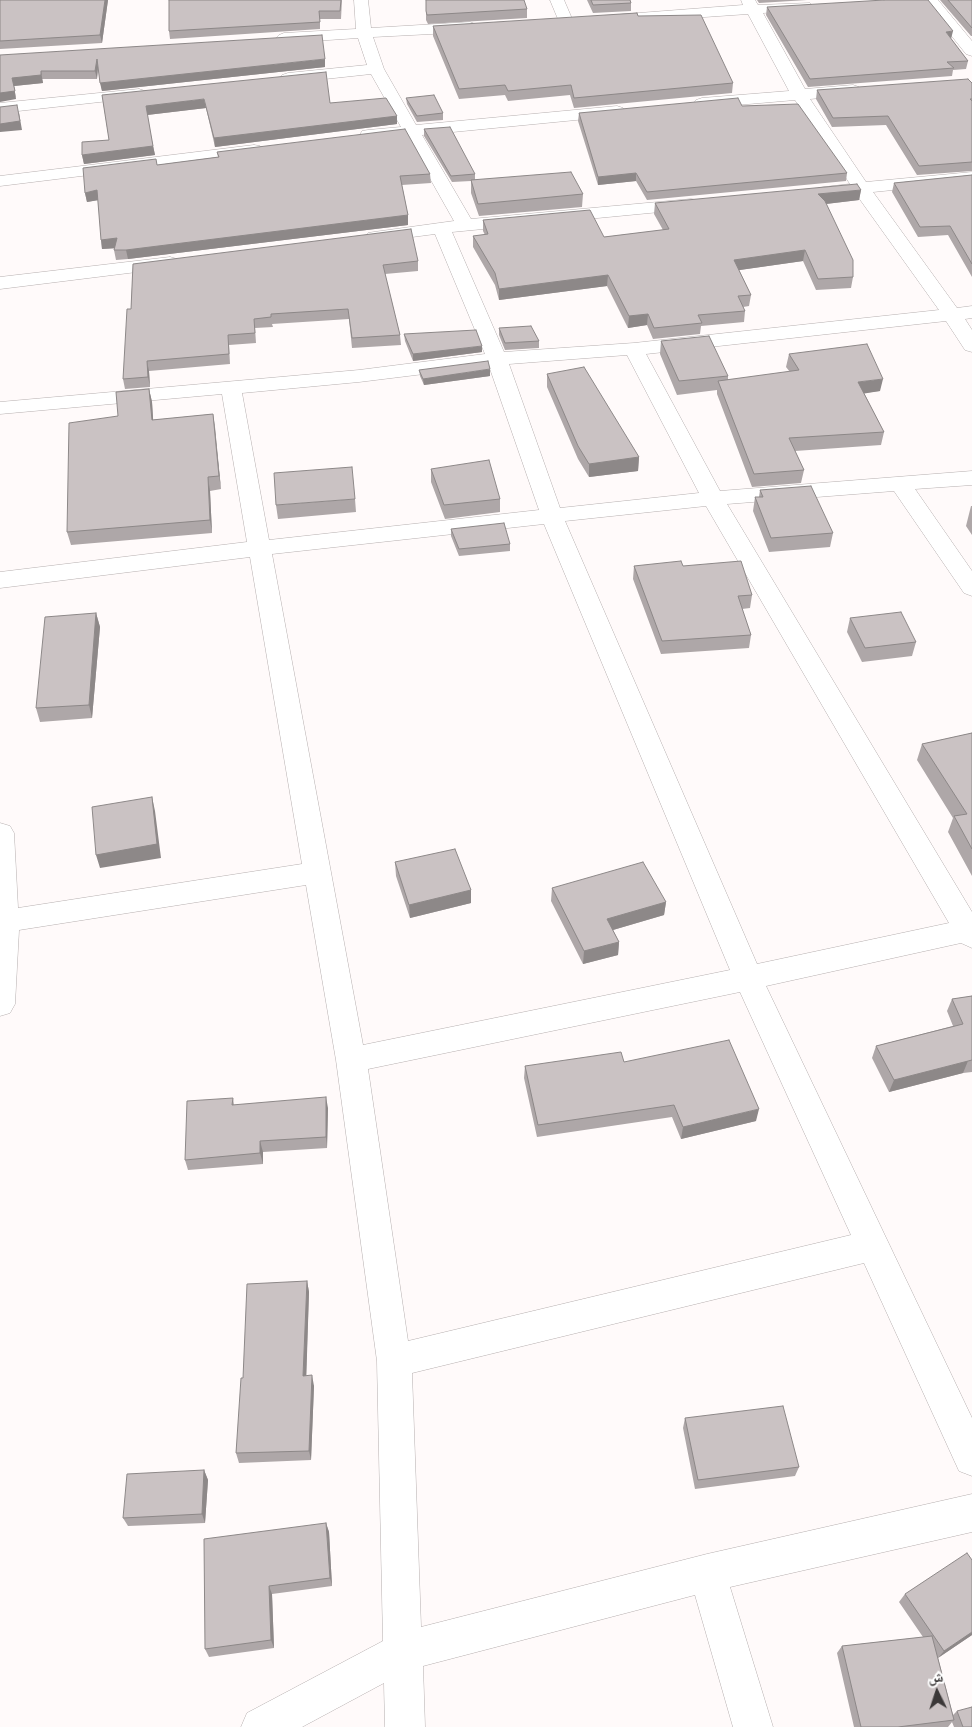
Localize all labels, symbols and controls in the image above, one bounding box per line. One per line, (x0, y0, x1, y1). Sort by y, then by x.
north arrow (912, 1667, 962, 1717)
text: ش (928, 1669, 944, 1686)

